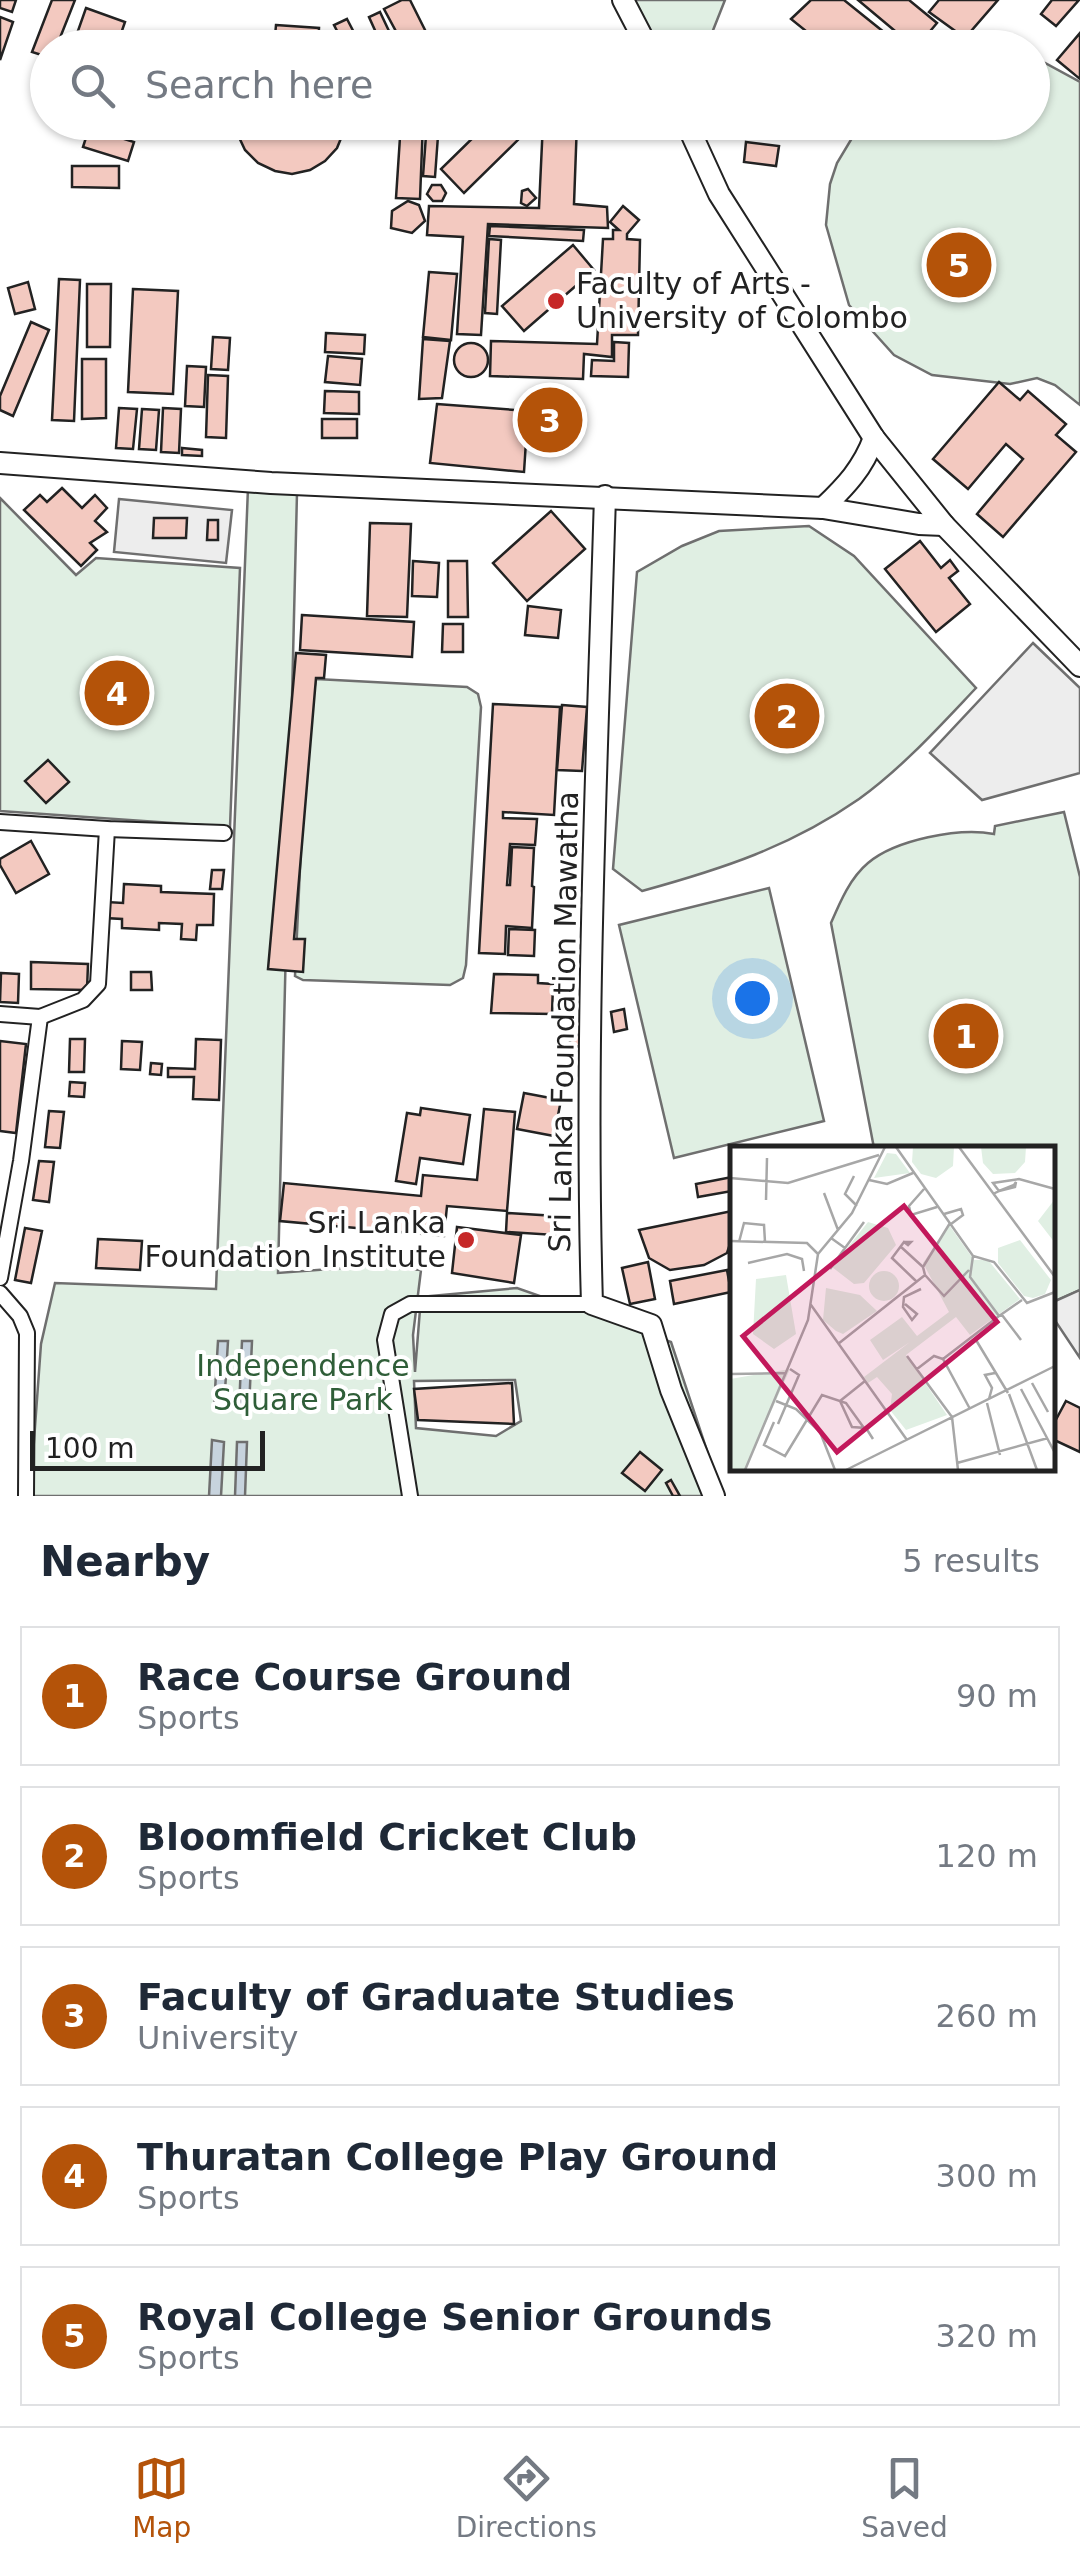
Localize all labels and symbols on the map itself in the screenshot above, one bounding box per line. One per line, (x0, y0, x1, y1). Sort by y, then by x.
pin: 5 (926, 228, 992, 302)
place label: Faculty of Arts - University of Colombo (576, 266, 908, 335)
marker: Faculty of Arts - University of Colombo (545, 290, 567, 312)
pin: 3 (518, 382, 582, 458)
pin: 4 (84, 656, 150, 730)
pin: 2 (754, 678, 820, 754)
street label: Sri Lanka Foundation Mawatha (542, 791, 585, 1253)
your location (727, 973, 778, 1024)
pin: 1 (934, 998, 998, 1074)
inset map (730, 1146, 1055, 1471)
place label: Sri Lanka Foundation Institute (144, 1205, 446, 1274)
marker: Sri Lanka Foundation Institute (455, 1229, 477, 1251)
park label: Independence Square Park (196, 1348, 410, 1417)
scale bar (30, 1426, 265, 1471)

